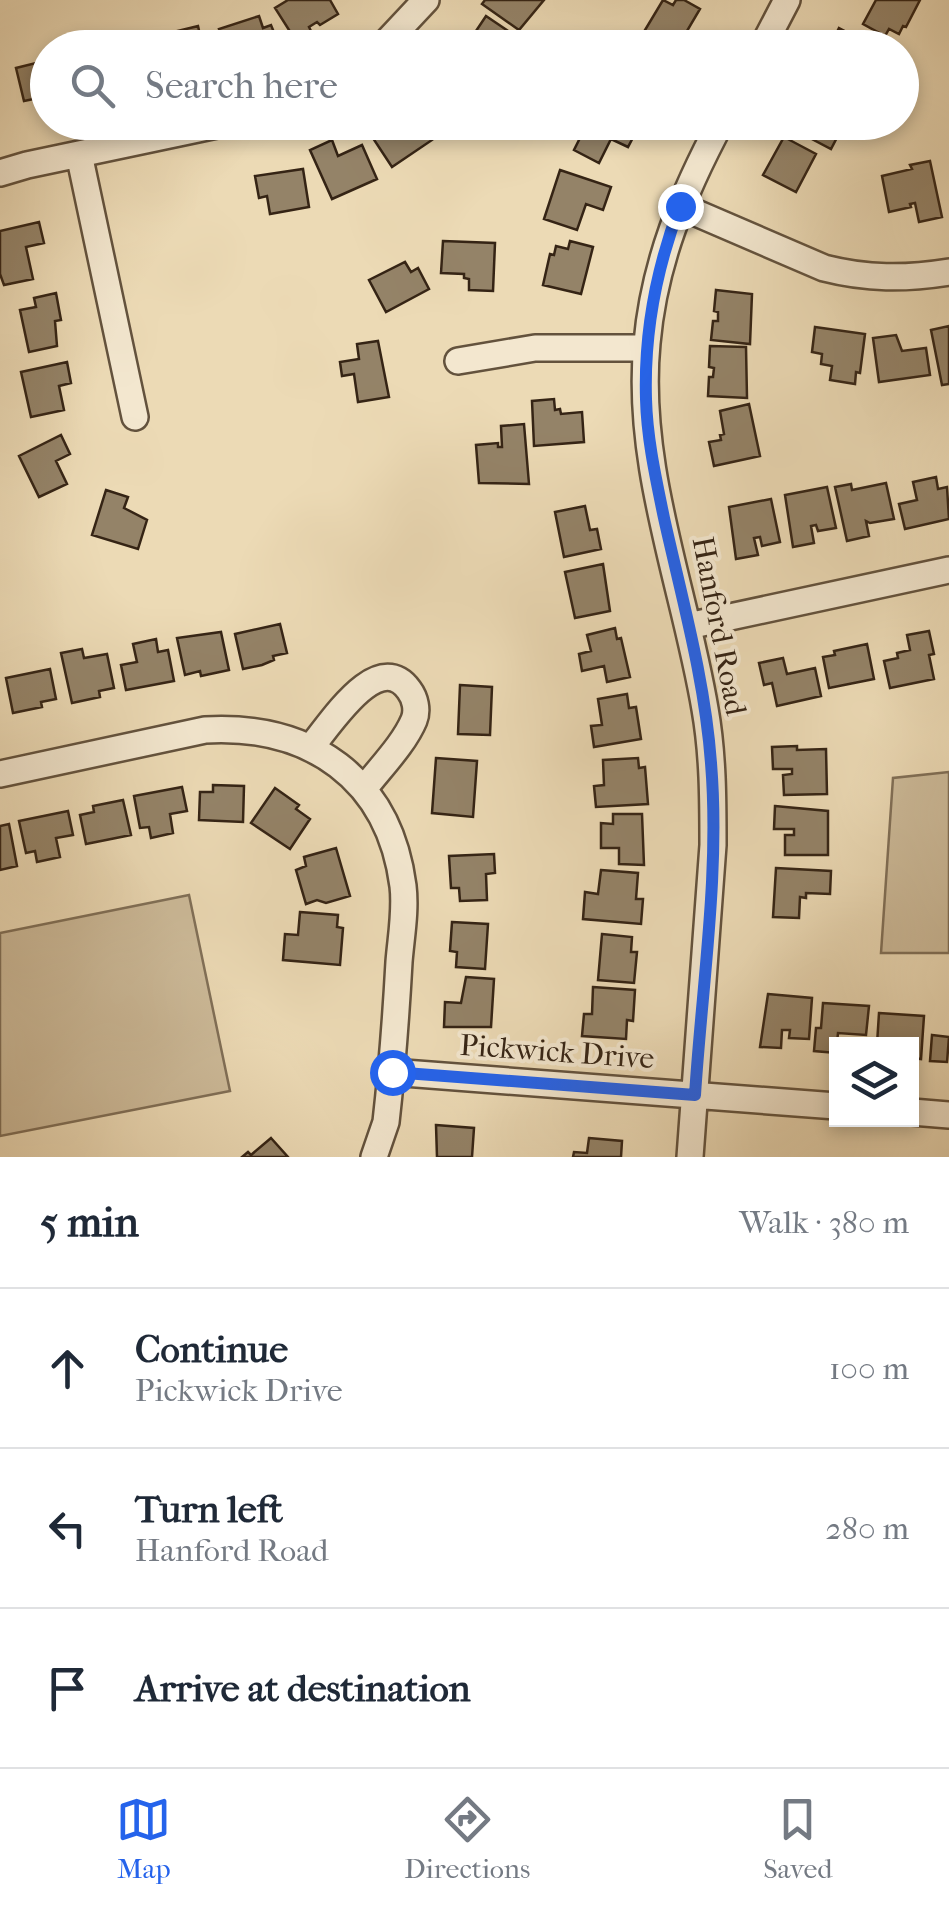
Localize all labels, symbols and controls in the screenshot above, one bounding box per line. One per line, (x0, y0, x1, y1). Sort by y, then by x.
search box (30, 30, 919, 140)
icon: search (65, 58, 120, 113)
text: Search here (145, 63, 338, 108)
route end (658, 184, 704, 230)
street label: Hanford Road (685, 534, 754, 719)
street label: Pickwick Drive (459, 1028, 655, 1076)
map controls (829, 1037, 919, 1127)
button: layers (829, 1037, 919, 1127)
route start (370, 1050, 416, 1096)
text: 5 min (40, 1198, 139, 1247)
text: Walk · 380 m (739, 1204, 909, 1241)
text: Continue (135, 1327, 288, 1372)
icon: ahead (40, 1341, 95, 1396)
text: 100 m (829, 1350, 909, 1387)
text: Pickwick Drive (135, 1372, 343, 1409)
text: Turn left (135, 1487, 283, 1532)
icon: left (40, 1501, 95, 1556)
text: 280 m (825, 1510, 909, 1547)
text: Hanford Road (135, 1532, 328, 1569)
icon: arrive (40, 1661, 95, 1716)
text: Arrive at destination (135, 1666, 471, 1711)
tab: Map (116, 1792, 171, 1885)
tab: Directions (404, 1792, 530, 1885)
tab: Saved (763, 1792, 833, 1885)

